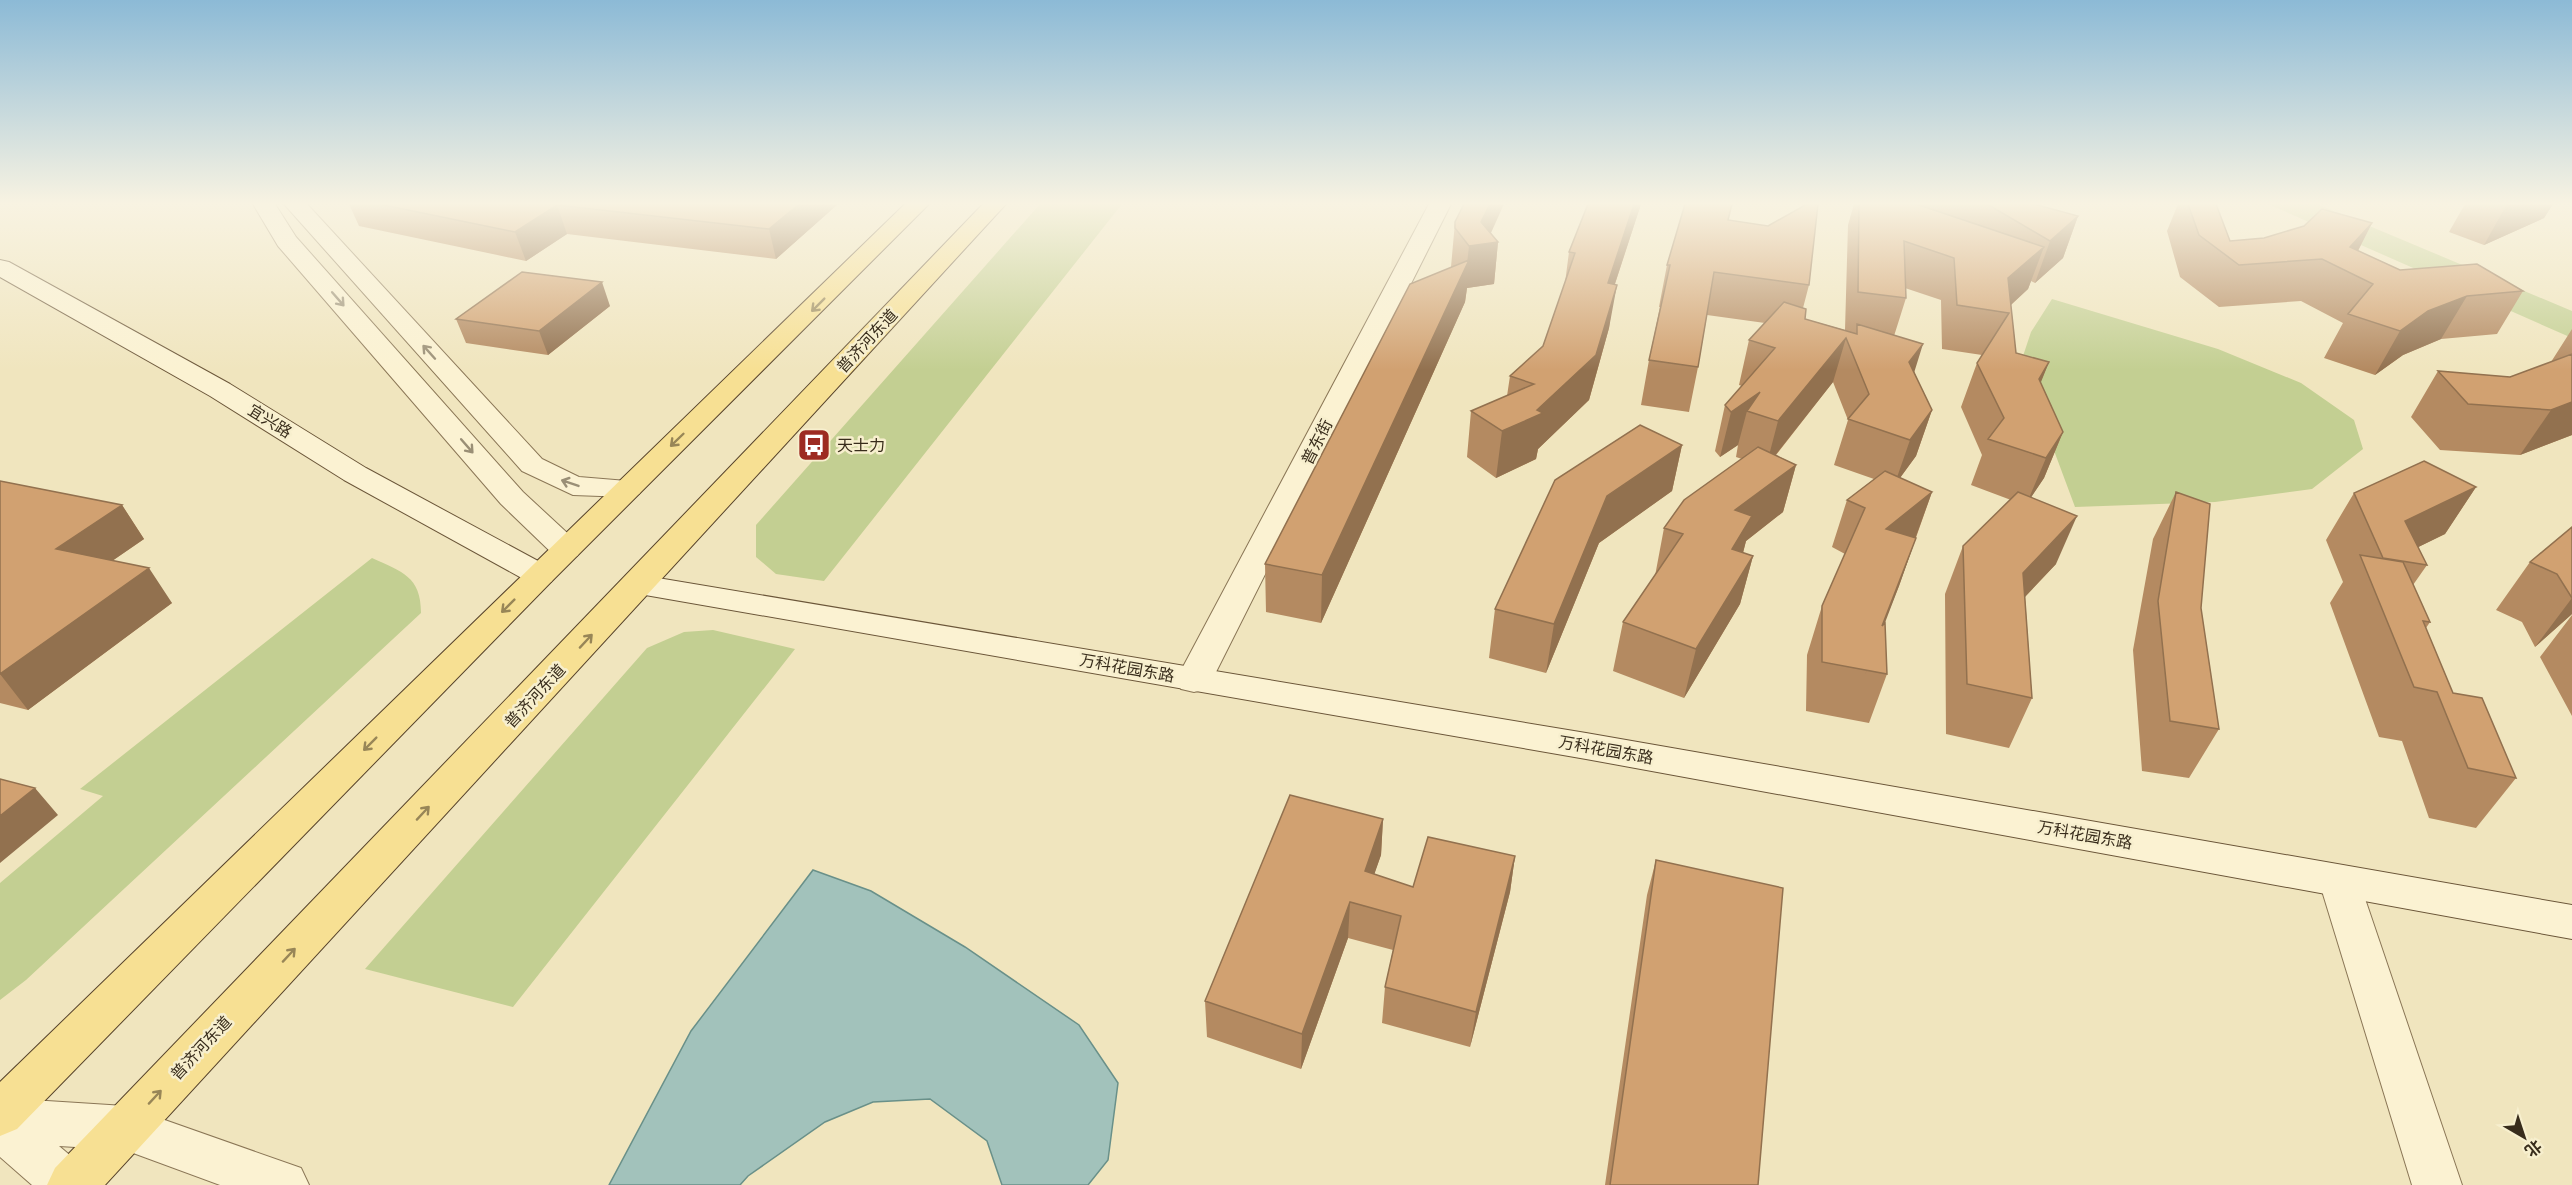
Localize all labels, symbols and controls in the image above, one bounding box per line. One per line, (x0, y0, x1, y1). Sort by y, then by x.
one-way arrow (331, 291, 345, 306)
one-way arrow (810, 297, 825, 312)
street label: 普济河东道 (833, 305, 901, 377)
one-way arrow (422, 345, 436, 360)
street label: 宜兴路 (245, 400, 295, 442)
street label: 普东街 (1298, 416, 1336, 468)
bus stop icon: 天士力 (796, 427, 832, 463)
one-way arrow (670, 433, 685, 447)
place label: 天士力 (837, 436, 885, 455)
one-way arrow (460, 438, 474, 453)
one-way arrow (561, 477, 580, 488)
one-way arrow (501, 599, 516, 614)
one-way arrow (579, 634, 593, 649)
street label: 万科花园东路 (1078, 650, 1176, 686)
street label: 普济河东道 (501, 660, 569, 732)
street label: 万科花园东路 (1557, 732, 1655, 768)
one-way arrow (363, 737, 378, 751)
one-way arrow (416, 806, 430, 821)
street label: 万科花园东路 (2036, 817, 2134, 853)
one-way arrow (282, 948, 296, 963)
street label: 普济河东道 (167, 1012, 235, 1084)
one-way arrow (148, 1089, 162, 1104)
north arrow (2494, 1107, 2554, 1167)
text: 北 (2521, 1136, 2545, 1161)

